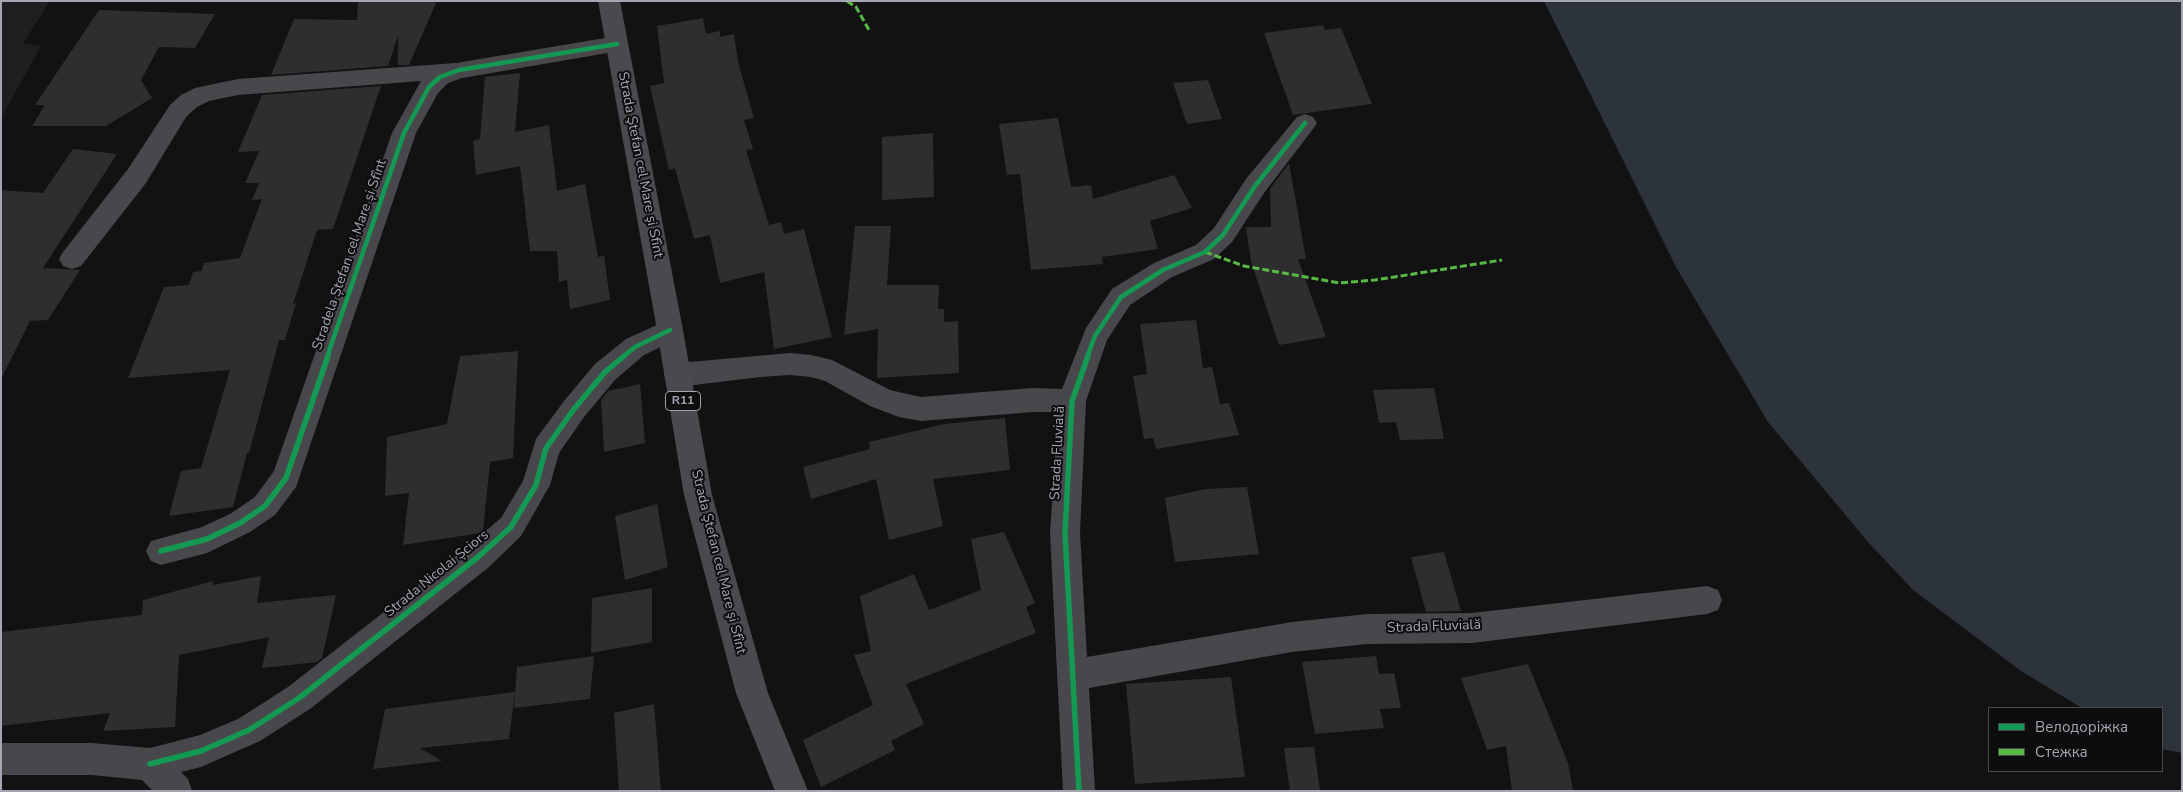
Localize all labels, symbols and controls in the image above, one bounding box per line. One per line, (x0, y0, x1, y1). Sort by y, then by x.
street label: Strada Ştefan cel Mare şi Sfînt (614, 71, 666, 259)
street label: Stradela Ștefan cel Mare și Sfînt (309, 157, 391, 353)
road number: R11 (666, 392, 700, 411)
street label: Strada Fluvială (1047, 406, 1069, 500)
street label: Strada Ştefan cel Mare şi Sfînt (687, 468, 749, 656)
street label: Strada Nicolai Șciors (382, 527, 492, 621)
street label: Strada Fluvială (1387, 617, 1481, 637)
legend (1988, 707, 2163, 772)
text: Велодоріжка (2035, 717, 2128, 737)
text: Стежка (2035, 742, 2088, 762)

